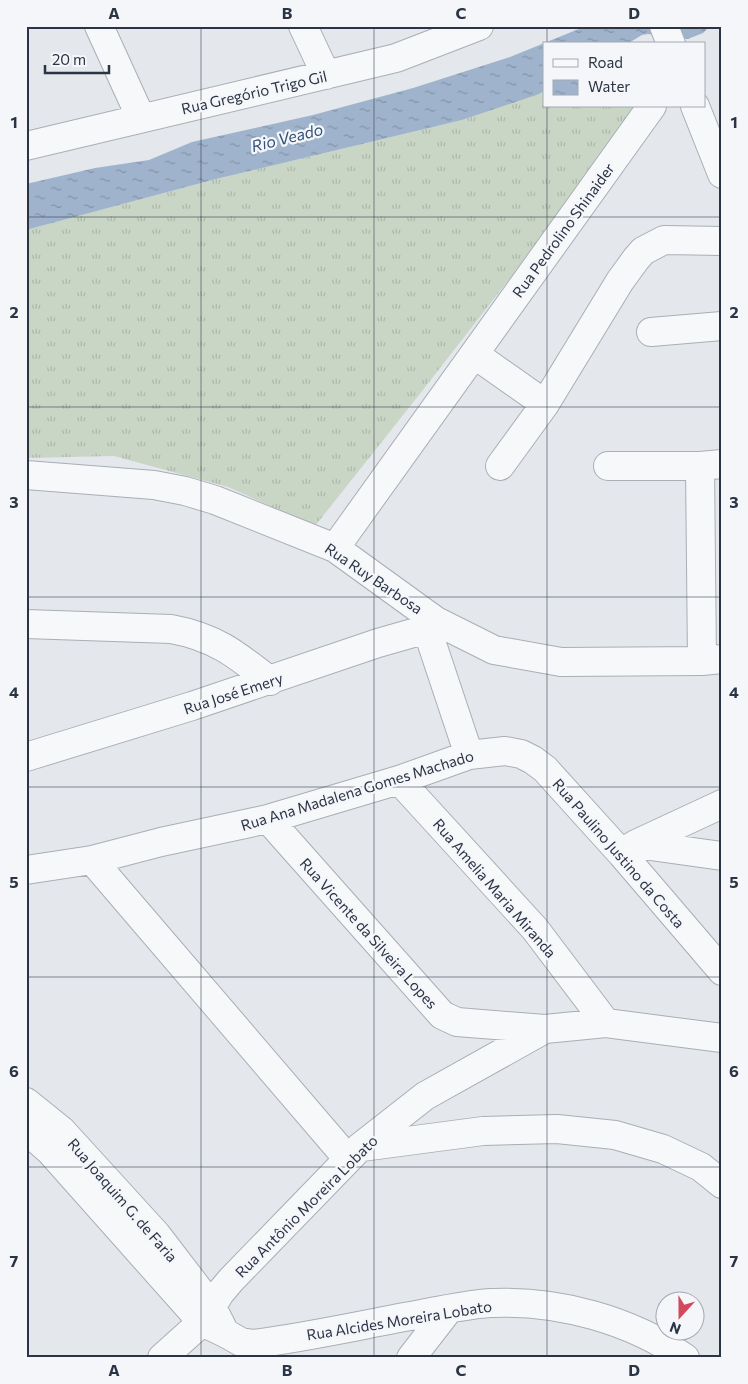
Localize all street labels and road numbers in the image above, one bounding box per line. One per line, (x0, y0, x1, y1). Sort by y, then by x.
street label: Rua Gregório Trigo Gil (179, 66, 329, 118)
street label: Rua Pedrolino Shinaider (508, 159, 618, 301)
street label: Rua Ruy Barbosa (322, 539, 426, 617)
street label: Rua José Emery (181, 668, 285, 718)
street label: Rua Ana Madalena Gomes Machado (238, 746, 476, 834)
street label: Rua Paulino Justino da Costa (549, 775, 689, 931)
street label: Rua Amelia Maria Miranda (430, 815, 560, 961)
street label: Rua Vicente da Silveira Lopes (296, 854, 442, 1012)
street label: Rua Antônio Moreira Lobato (231, 1131, 381, 1281)
street label: Rua Joaquim G. de Faria (64, 1135, 182, 1265)
street label: Rua Alcides Moreira Lobato (305, 1296, 493, 1344)

